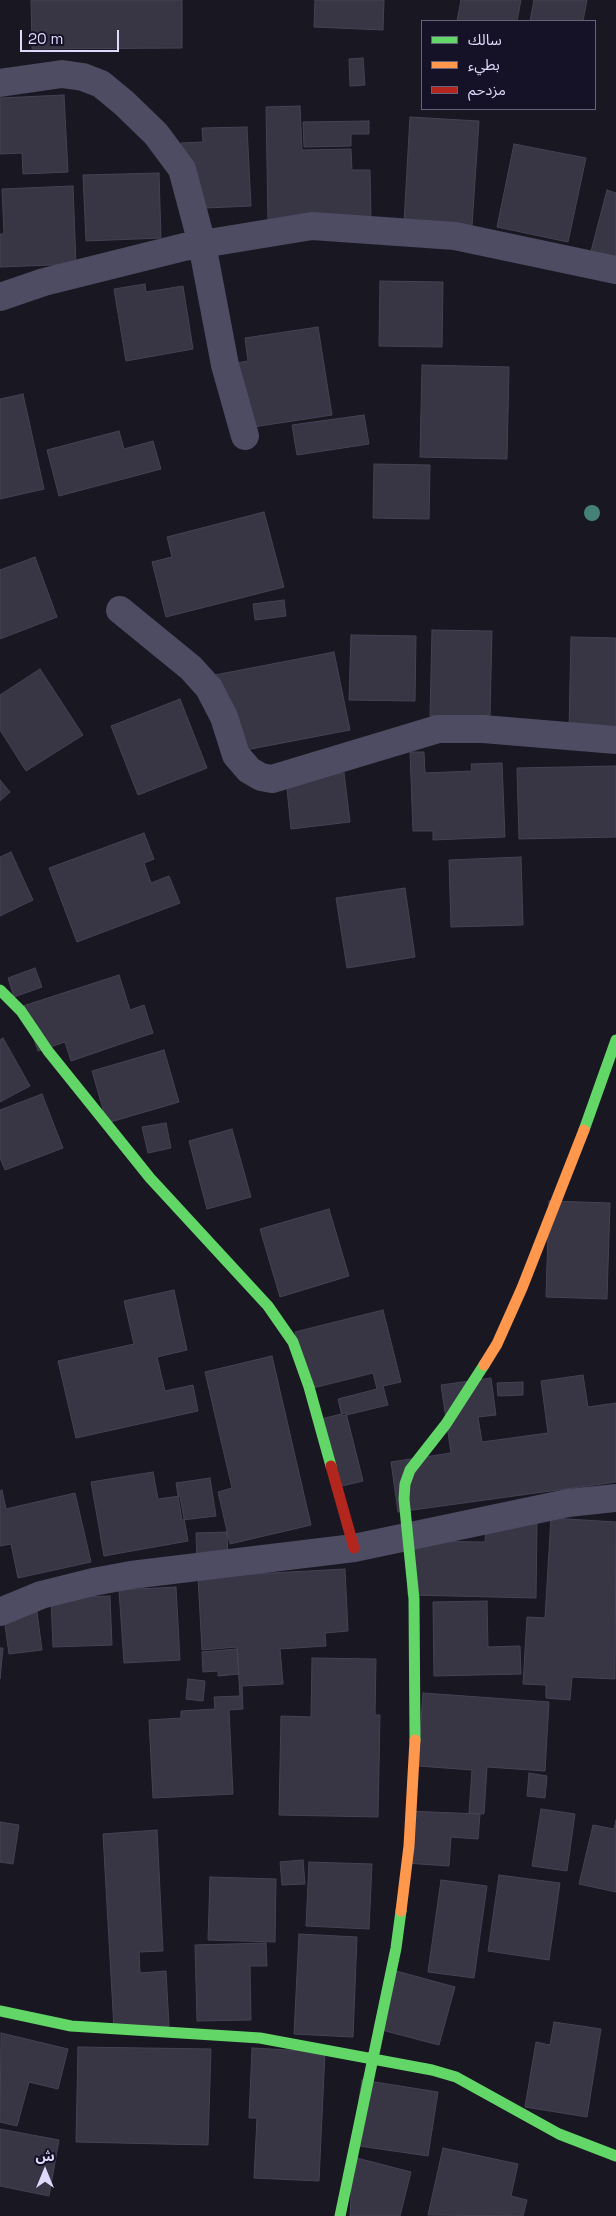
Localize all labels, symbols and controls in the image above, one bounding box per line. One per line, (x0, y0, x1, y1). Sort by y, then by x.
scale bar (22, 20, 121, 52)
legend (421, 20, 596, 110)
text: 20 m (28, 29, 63, 48)
text: سالك (468, 30, 502, 49)
text: بطيء (468, 55, 500, 74)
text: مزدحم (468, 80, 506, 99)
north arrow (20, 2146, 70, 2196)
text: ش (35, 2147, 55, 2165)

